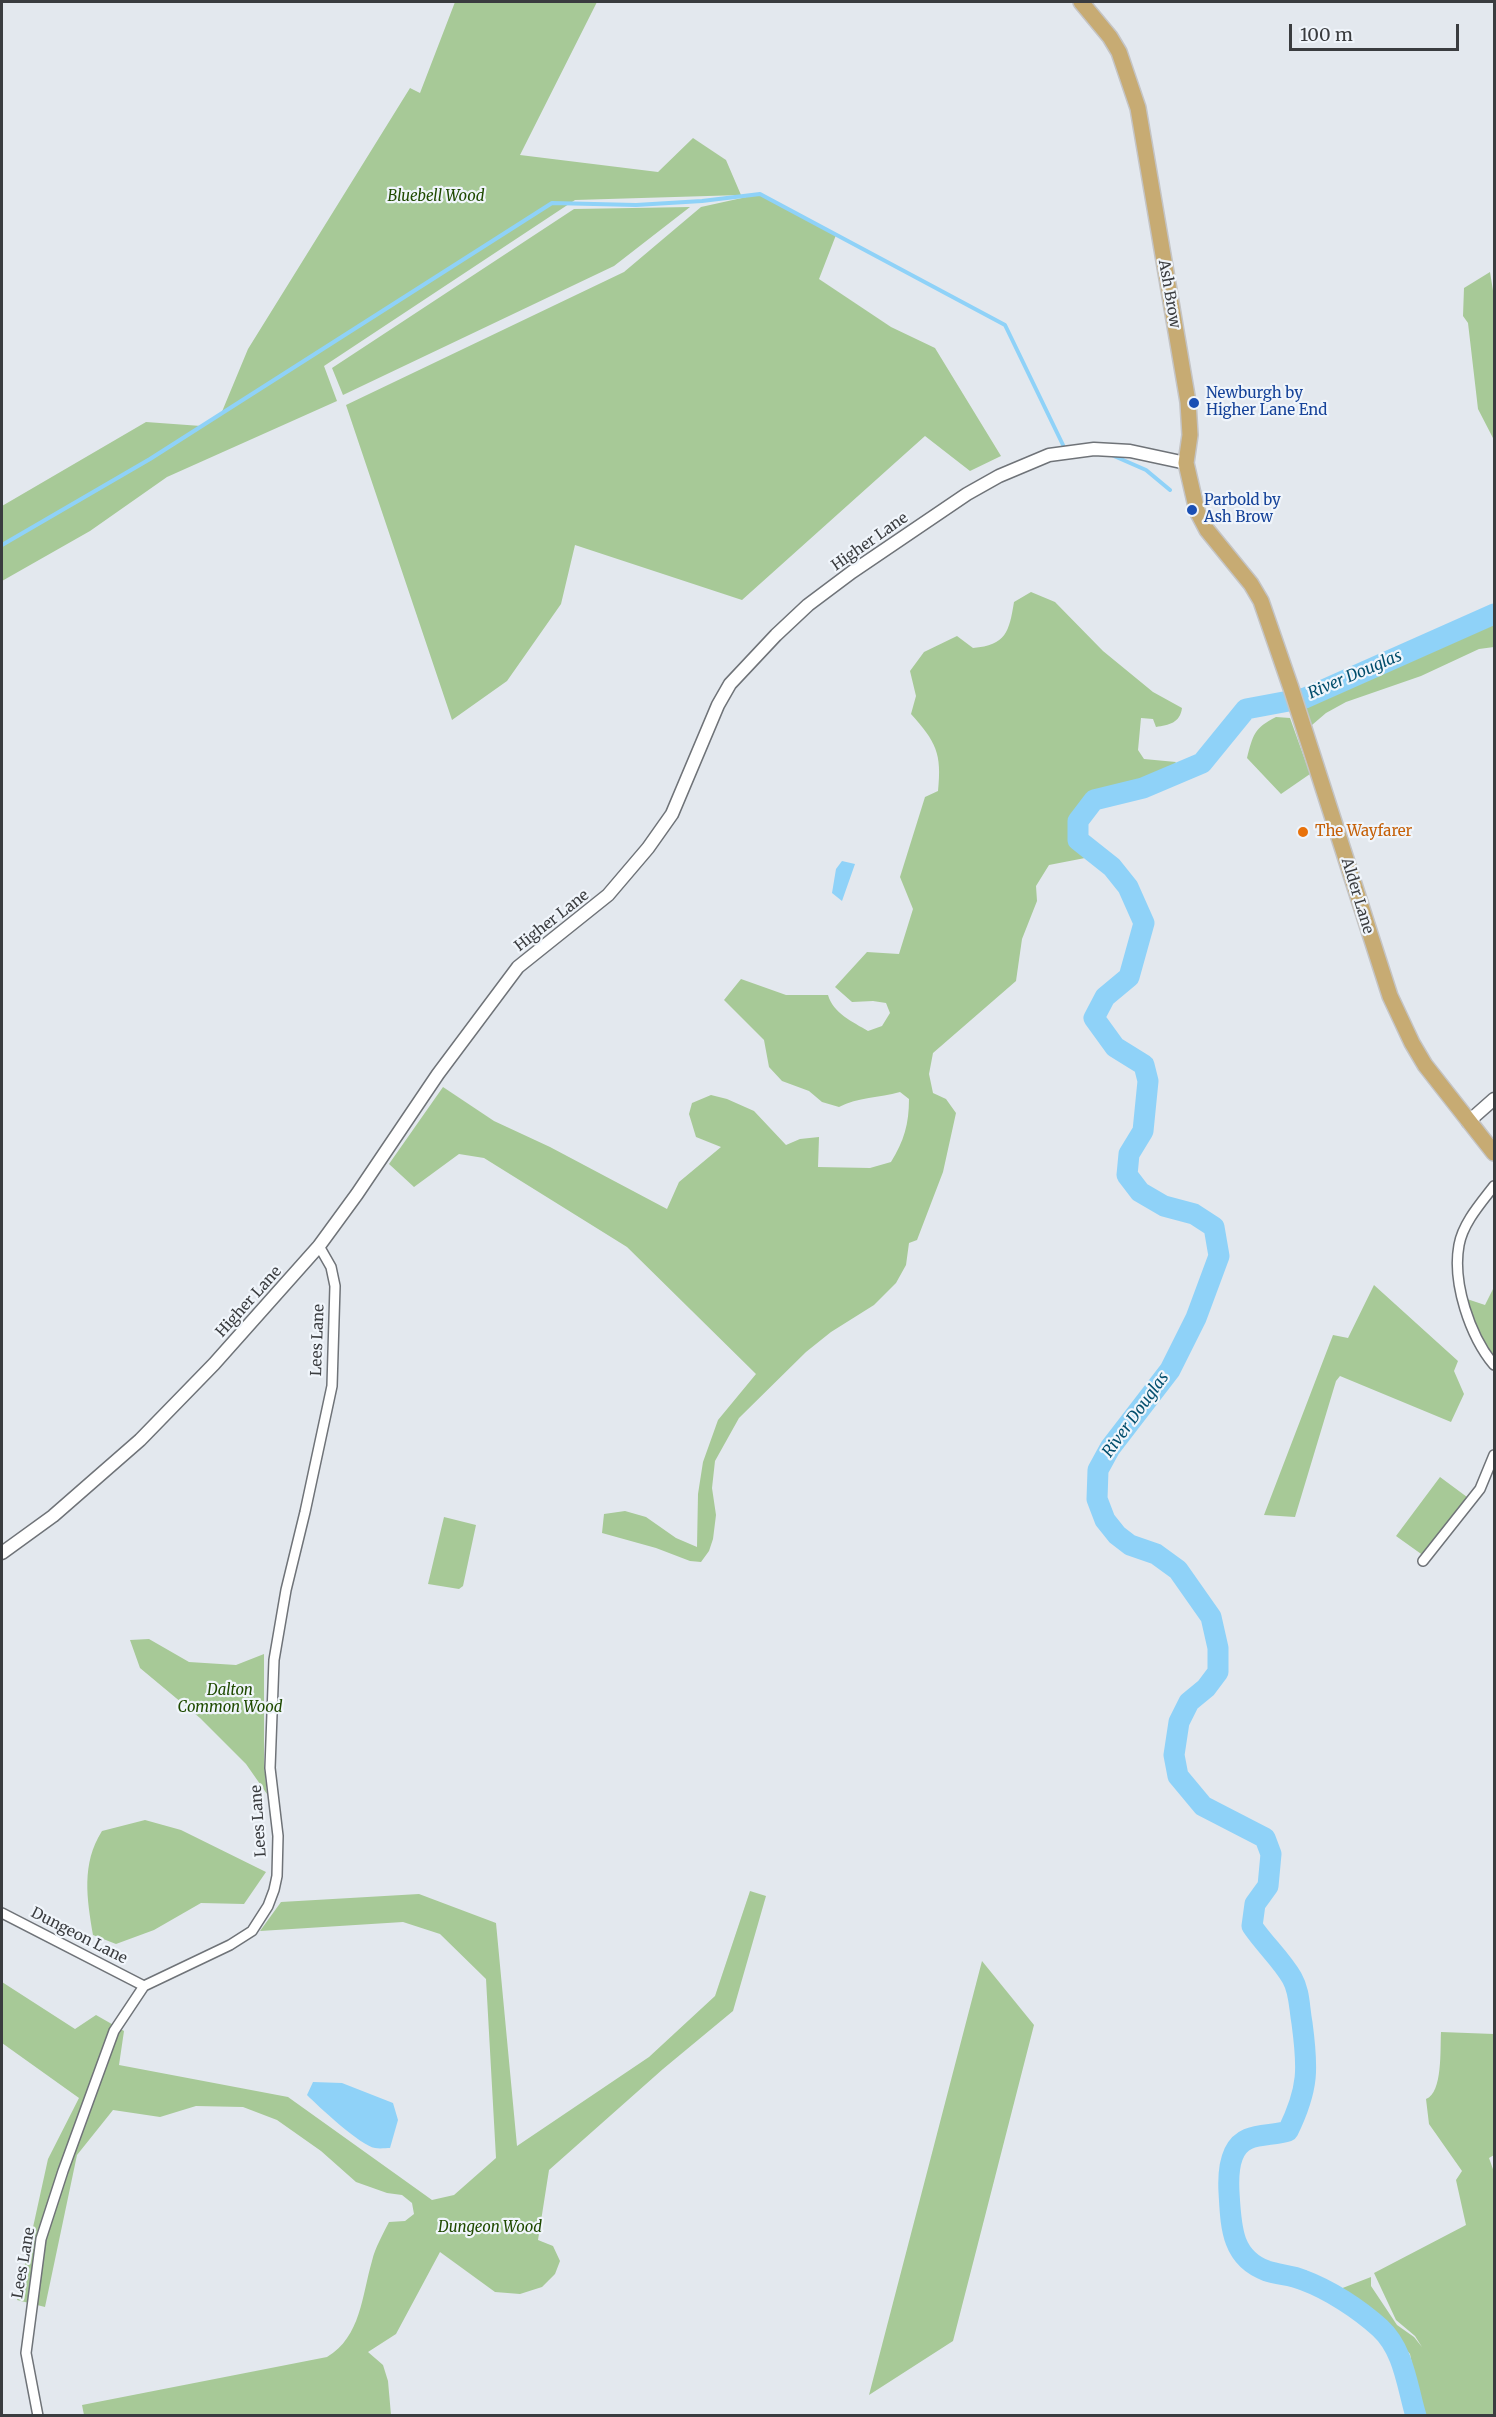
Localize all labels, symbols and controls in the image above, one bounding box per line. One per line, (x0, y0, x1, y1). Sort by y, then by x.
scale bar (1292, 12, 1462, 50)
text: 100 m (1300, 23, 1353, 46)
park label: Bluebell Wood (388, 188, 484, 206)
street label: Ash Brow (1154, 258, 1184, 330)
place label: Newburgh by Higher Lane End (1206, 385, 1327, 420)
marker: Newburgh by Higher Lane End (1187, 396, 1201, 410)
place label: Parbold by Ash Brow (1204, 492, 1281, 527)
marker: Parbold by Ash Brow (1185, 503, 1199, 517)
street label: Higher Lane (828, 509, 912, 575)
water label: River Douglas (1305, 647, 1405, 703)
place label: The Wayfarer (1315, 823, 1412, 841)
marker: The Wayfarer (1296, 825, 1310, 839)
street label: Alder Lane (1337, 856, 1377, 936)
street label: Higher Lane (511, 886, 593, 956)
street label: Higher Lane (212, 1263, 286, 1341)
street label: Lees Lane (308, 1304, 328, 1376)
water label: River Douglas (1099, 1369, 1173, 1461)
park label: Dalton Common Wood (178, 1682, 282, 1717)
street label: Lees Lane (248, 1784, 270, 1858)
street label: Dungeon Lane (28, 1904, 130, 1968)
park label: Dungeon Wood (438, 2219, 542, 2237)
street label: Lees Lane (9, 2226, 39, 2300)

